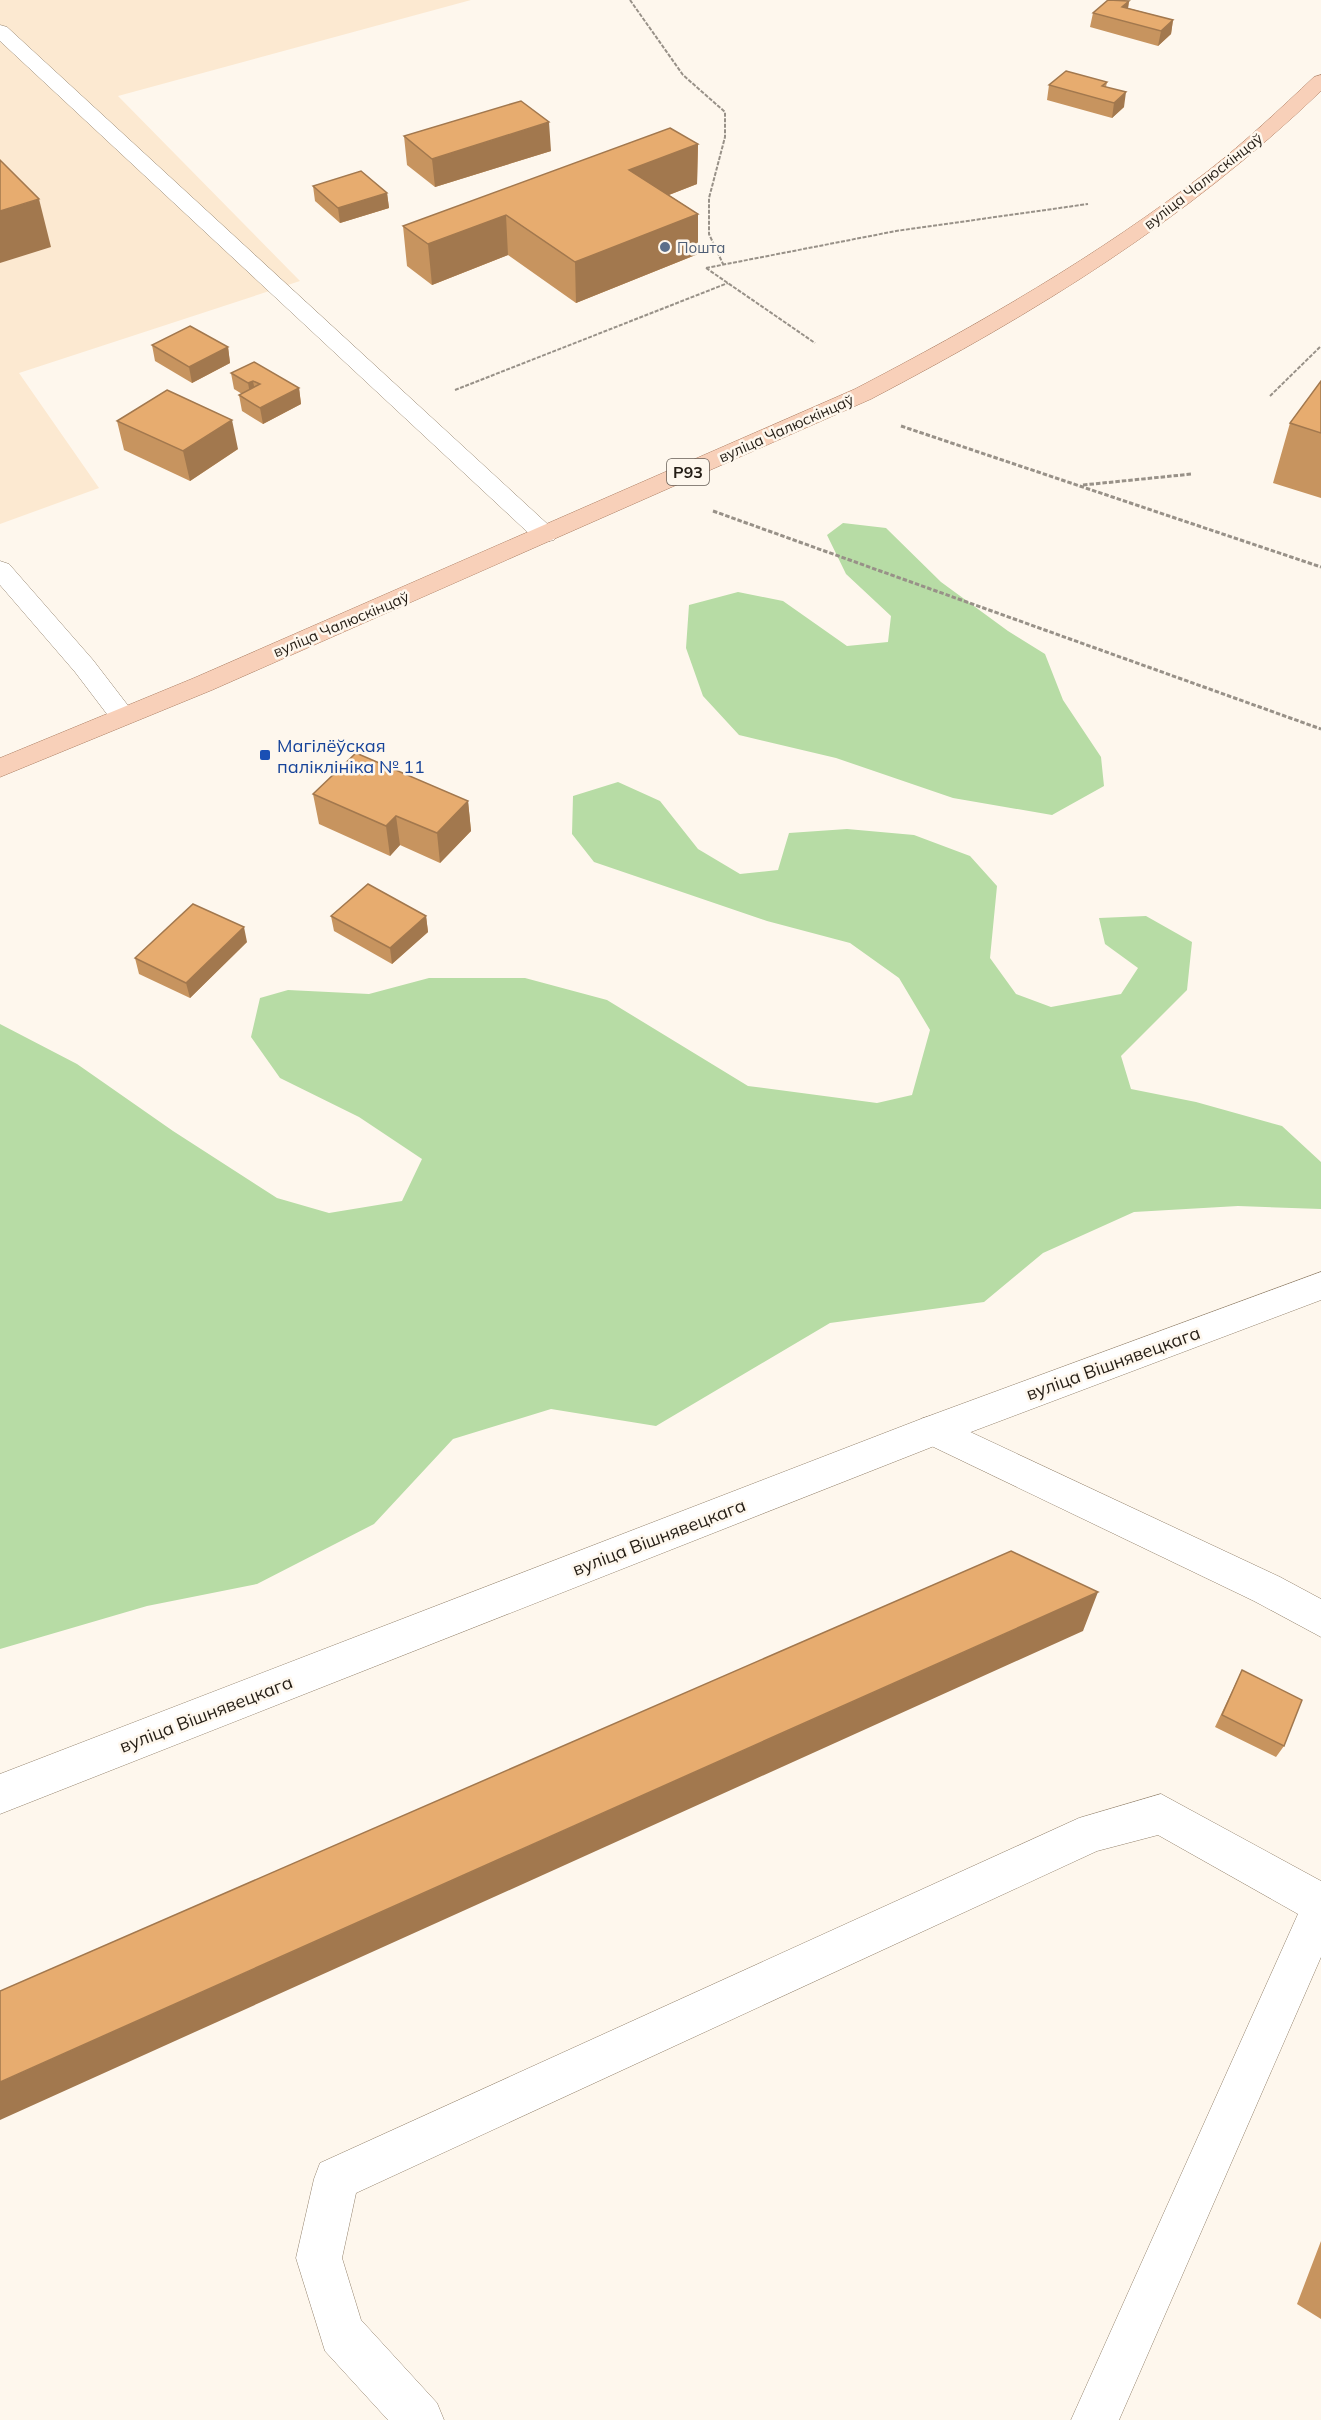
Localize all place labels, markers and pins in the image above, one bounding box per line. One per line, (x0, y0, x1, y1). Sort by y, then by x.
place label: Пошта (677, 238, 725, 257)
marker: Пошта (658, 240, 672, 254)
place label: Магілёўская паліклініка № 11 (277, 734, 425, 778)
marker: Магілёўская паліклініка № 11 (258, 748, 272, 762)

